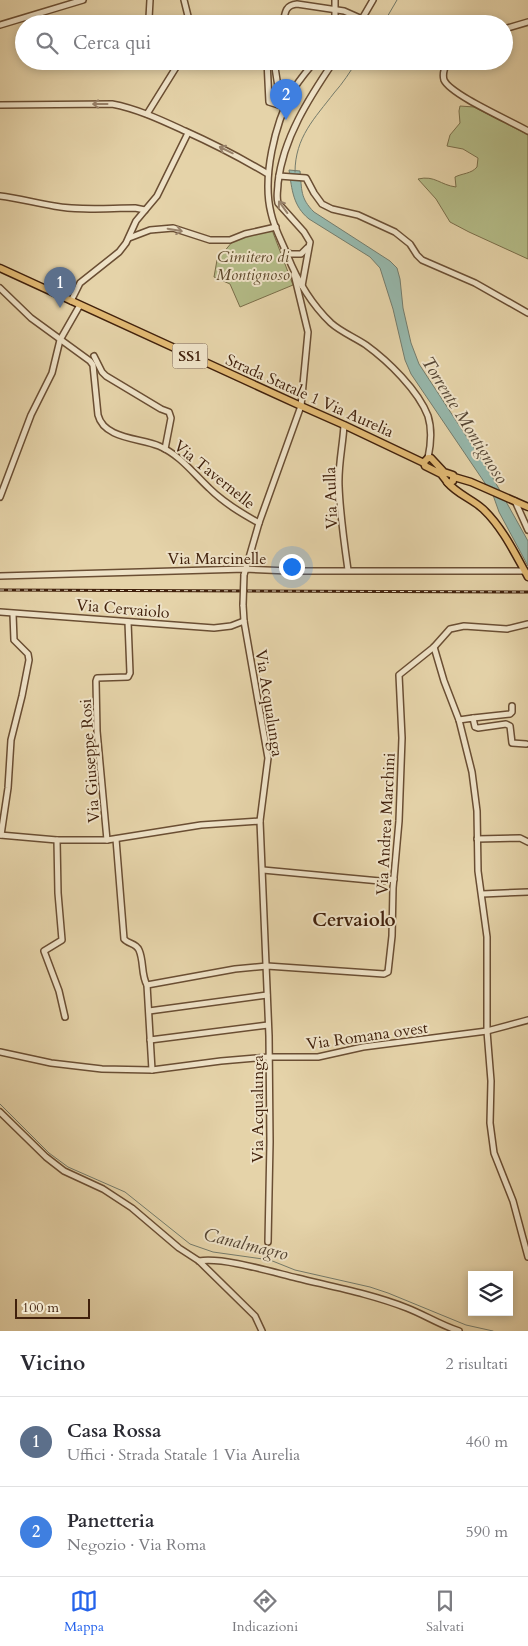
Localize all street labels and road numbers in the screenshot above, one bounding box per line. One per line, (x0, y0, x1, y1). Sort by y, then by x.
road number: SS1 (172, 344, 208, 368)
street label: Strada Statale 1 Via Aurelia (222, 349, 397, 443)
street label: Via Tavernelle (169, 435, 260, 515)
street label: Via Aulla (319, 466, 343, 530)
street label: Via Marcinelle (168, 548, 266, 570)
street label: Via Cervaiolo (75, 594, 171, 624)
street label: Via Acqualunga (250, 648, 288, 758)
street label: Via Giuseppe Rosi (75, 698, 105, 824)
street label: Via Andrea Marchini (371, 752, 401, 896)
street label: Via Romana ovest (305, 1017, 429, 1055)
street label: Via Acqualunga (247, 1055, 269, 1163)

